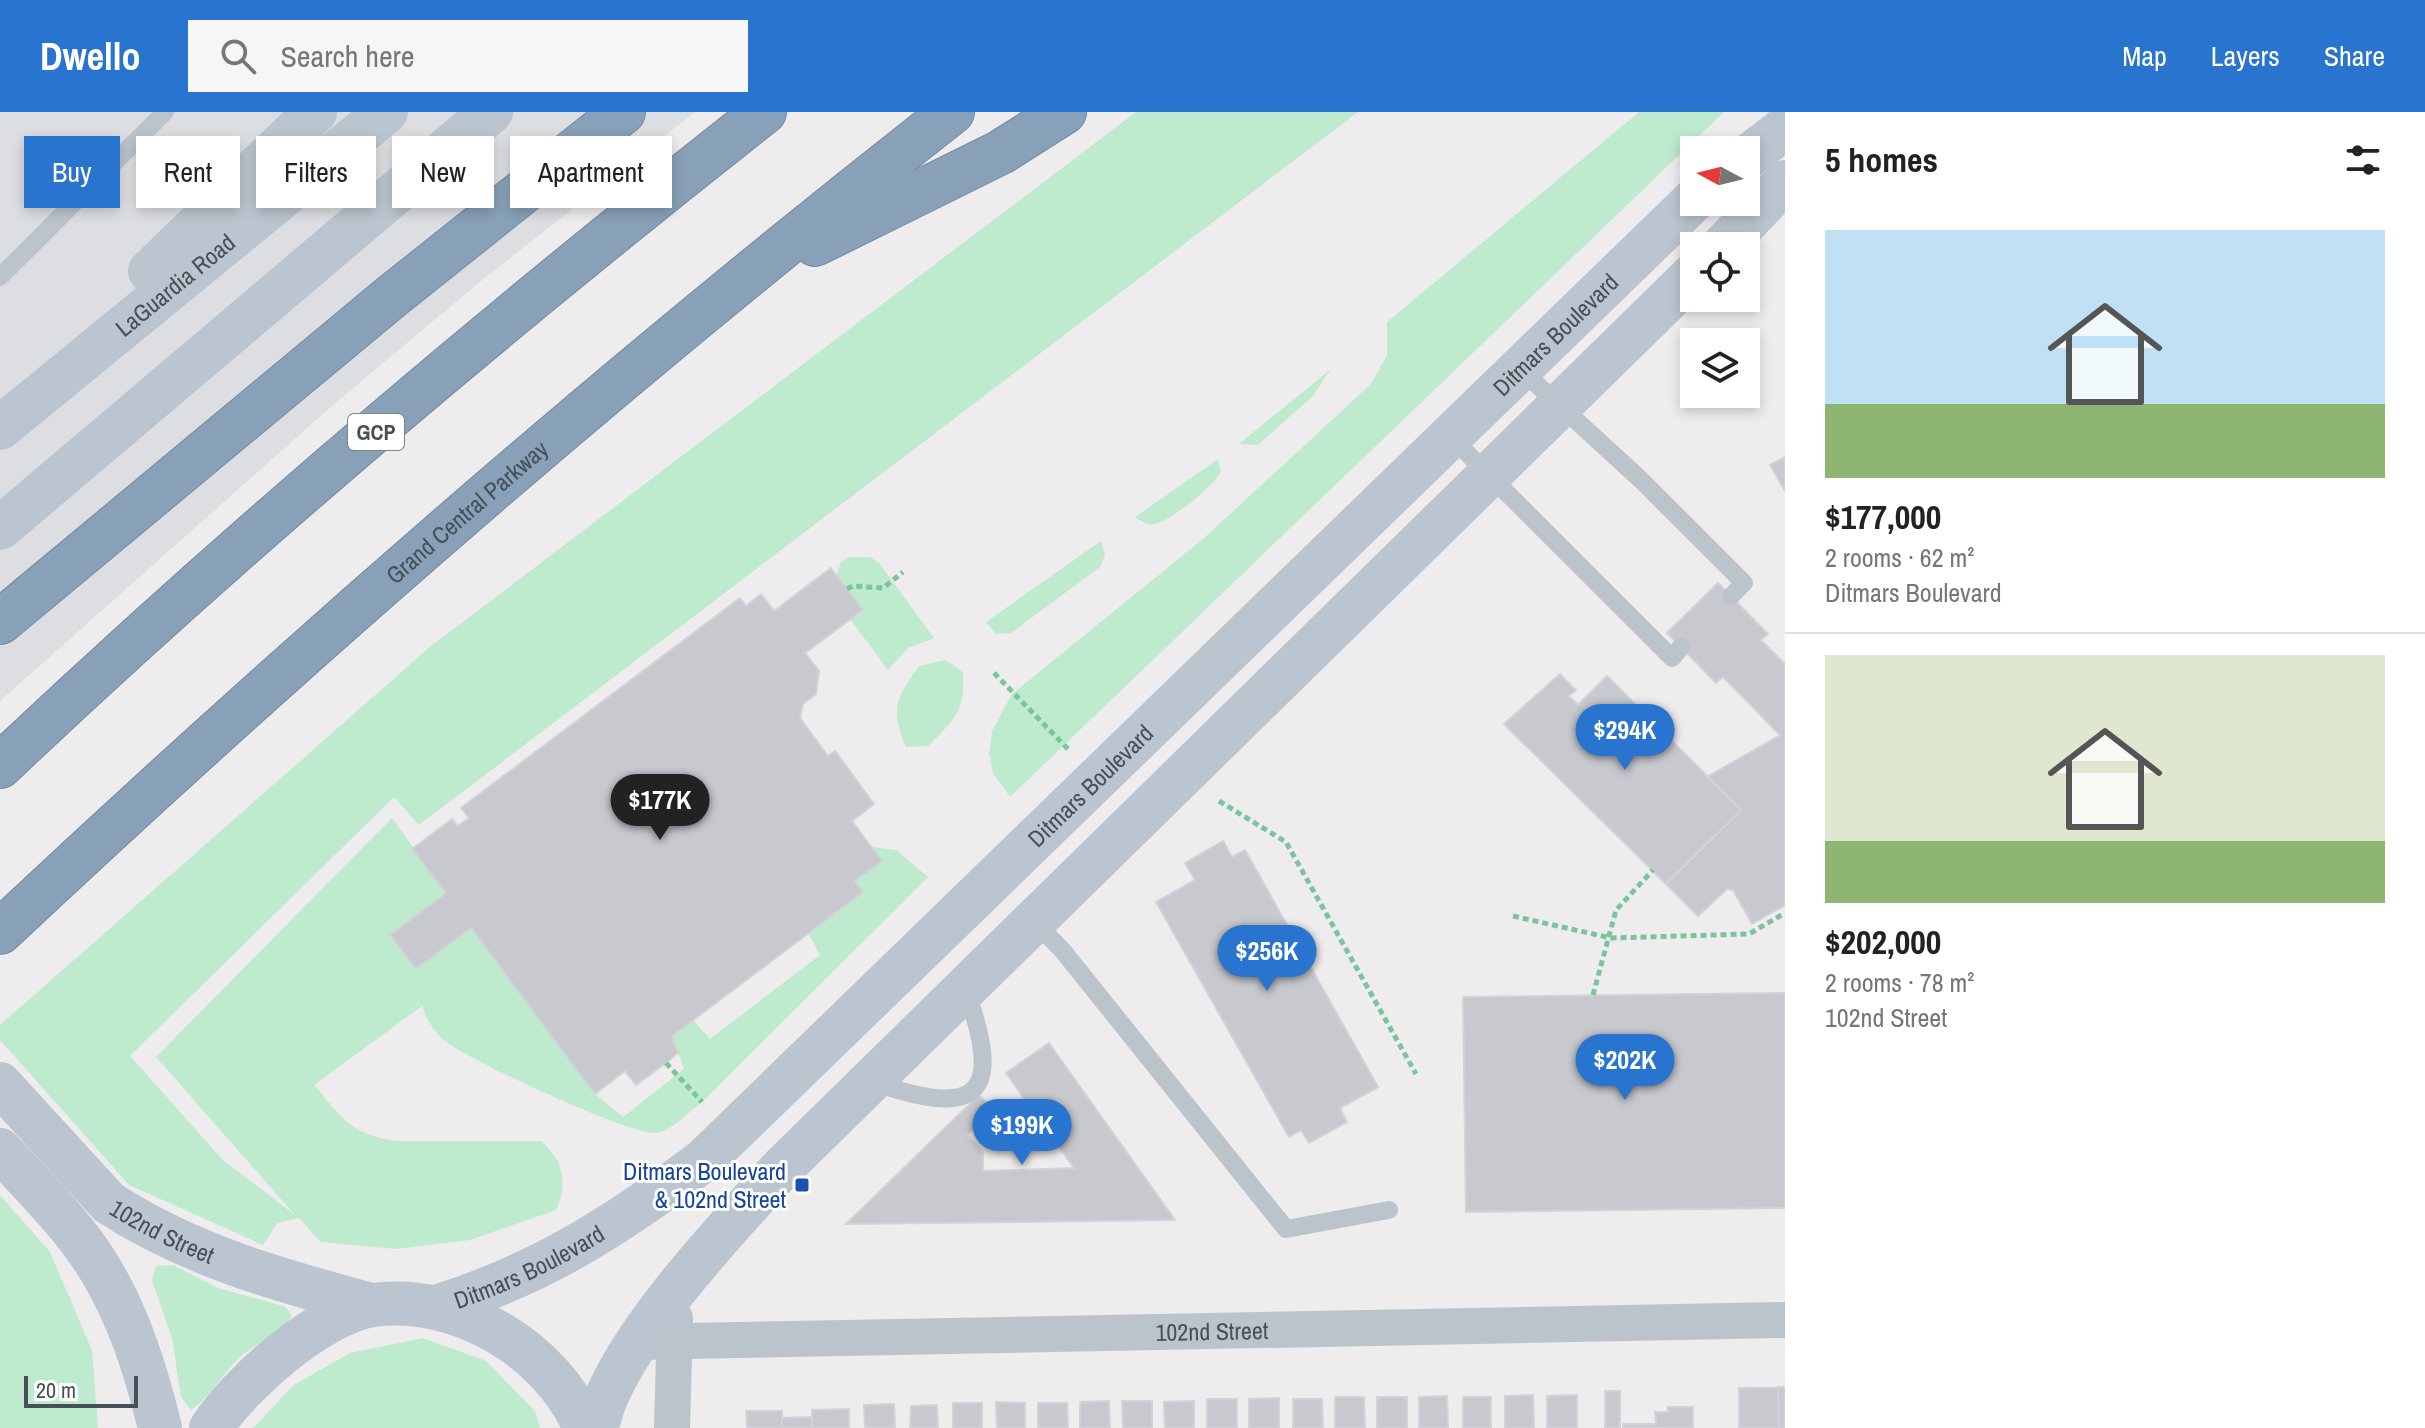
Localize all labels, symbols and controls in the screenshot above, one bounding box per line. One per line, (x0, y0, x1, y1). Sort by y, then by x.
search box (188, 20, 748, 92)
text: Dwello (40, 31, 140, 82)
icon: search (216, 34, 260, 78)
text: Search here (280, 36, 414, 76)
text: Map (2122, 37, 2167, 75)
text: Layers (2211, 37, 2280, 75)
text: Share (2324, 37, 2385, 75)
chip: Buy (24, 136, 120, 208)
chip: Rent (136, 136, 240, 208)
chip: Filters (256, 136, 376, 208)
chip: New (392, 136, 494, 208)
chip: Apartment (510, 136, 672, 208)
north arrow (1680, 136, 1760, 216)
map controls (1680, 136, 1760, 408)
text: 5 homes (1825, 137, 1938, 183)
icon: filters (2341, 138, 2385, 182)
street label: LaGuardia Road (108, 226, 241, 343)
button: locate (1680, 232, 1760, 312)
street label: Ditmars Boulevard (1486, 266, 1625, 403)
icon: home (2033, 282, 2177, 426)
button: layers (1680, 328, 1760, 408)
road number: GCP (348, 414, 404, 450)
street label: Grand Central Parkway (379, 433, 555, 591)
text: $177,000 (1825, 494, 1941, 540)
text: 2 rooms · 62 m² (1825, 540, 1974, 575)
text: Ditmars Boulevard (1825, 575, 2002, 610)
pin: $294K (1569, 704, 1681, 772)
icon: home (2033, 707, 2177, 851)
text: $294K (1594, 712, 1656, 747)
street label: Ditmars Boulevard (1020, 717, 1160, 854)
pin: $177K (604, 774, 716, 842)
text: $177K (629, 782, 691, 817)
text: $202,000 (1825, 919, 1941, 965)
pin: $256K (1211, 925, 1323, 993)
text: $256K (1236, 933, 1298, 968)
text: 2 rooms · 78 m² (1825, 965, 1974, 1000)
text: 102nd Street (1825, 1000, 1947, 1035)
pin: $202K (1569, 1034, 1681, 1102)
text: $202K (1594, 1042, 1656, 1077)
pin: $199K (966, 1099, 1078, 1167)
text: $199K (991, 1107, 1053, 1142)
place label: Ditmars Boulevard & 102nd Street (623, 1155, 787, 1215)
marker: Ditmars Boulevard & 102nd Street (793, 1176, 811, 1194)
street label: 102nd Street (104, 1192, 220, 1271)
street label: Ditmars Boulevard (450, 1217, 610, 1316)
street label: 102nd Street (1155, 1314, 1269, 1348)
scale bar (24, 1372, 138, 1408)
text: 20 m (36, 1375, 76, 1405)

